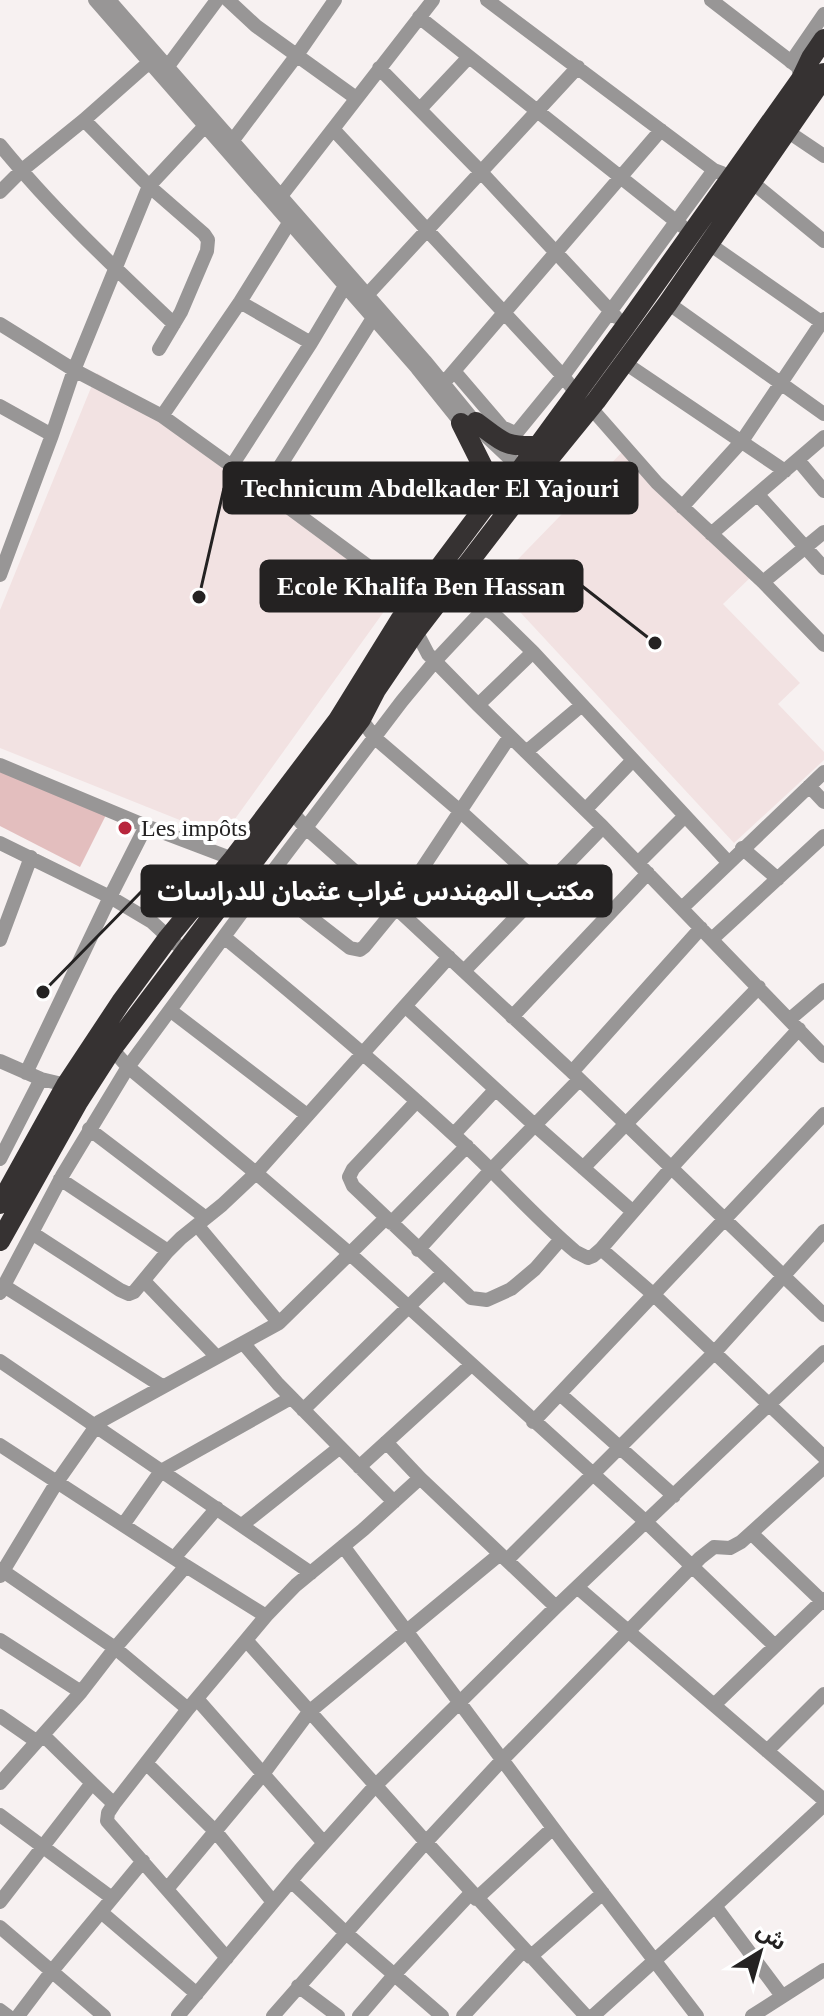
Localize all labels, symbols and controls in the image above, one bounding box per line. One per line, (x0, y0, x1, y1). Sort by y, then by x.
callout: Technicum Abdelkader El Yajouri (224, 463, 637, 513)
text: Technicum Abdelkader El Yajouri (241, 474, 619, 503)
callout: Ecole Khalifa Ben Hassan (261, 561, 582, 611)
text: Ecole Khalifa Ben Hassan (277, 572, 566, 601)
place label: Les impôts (141, 815, 247, 841)
marker: Les impôts (116, 819, 134, 837)
callout: مكتب المهندس غراب عثمان للدراسات (142, 866, 611, 916)
text: مكتب المهندس غراب عثمان للدراسات (157, 877, 595, 907)
north arrow (720, 1912, 800, 1992)
text: ش (752, 1917, 791, 1955)

